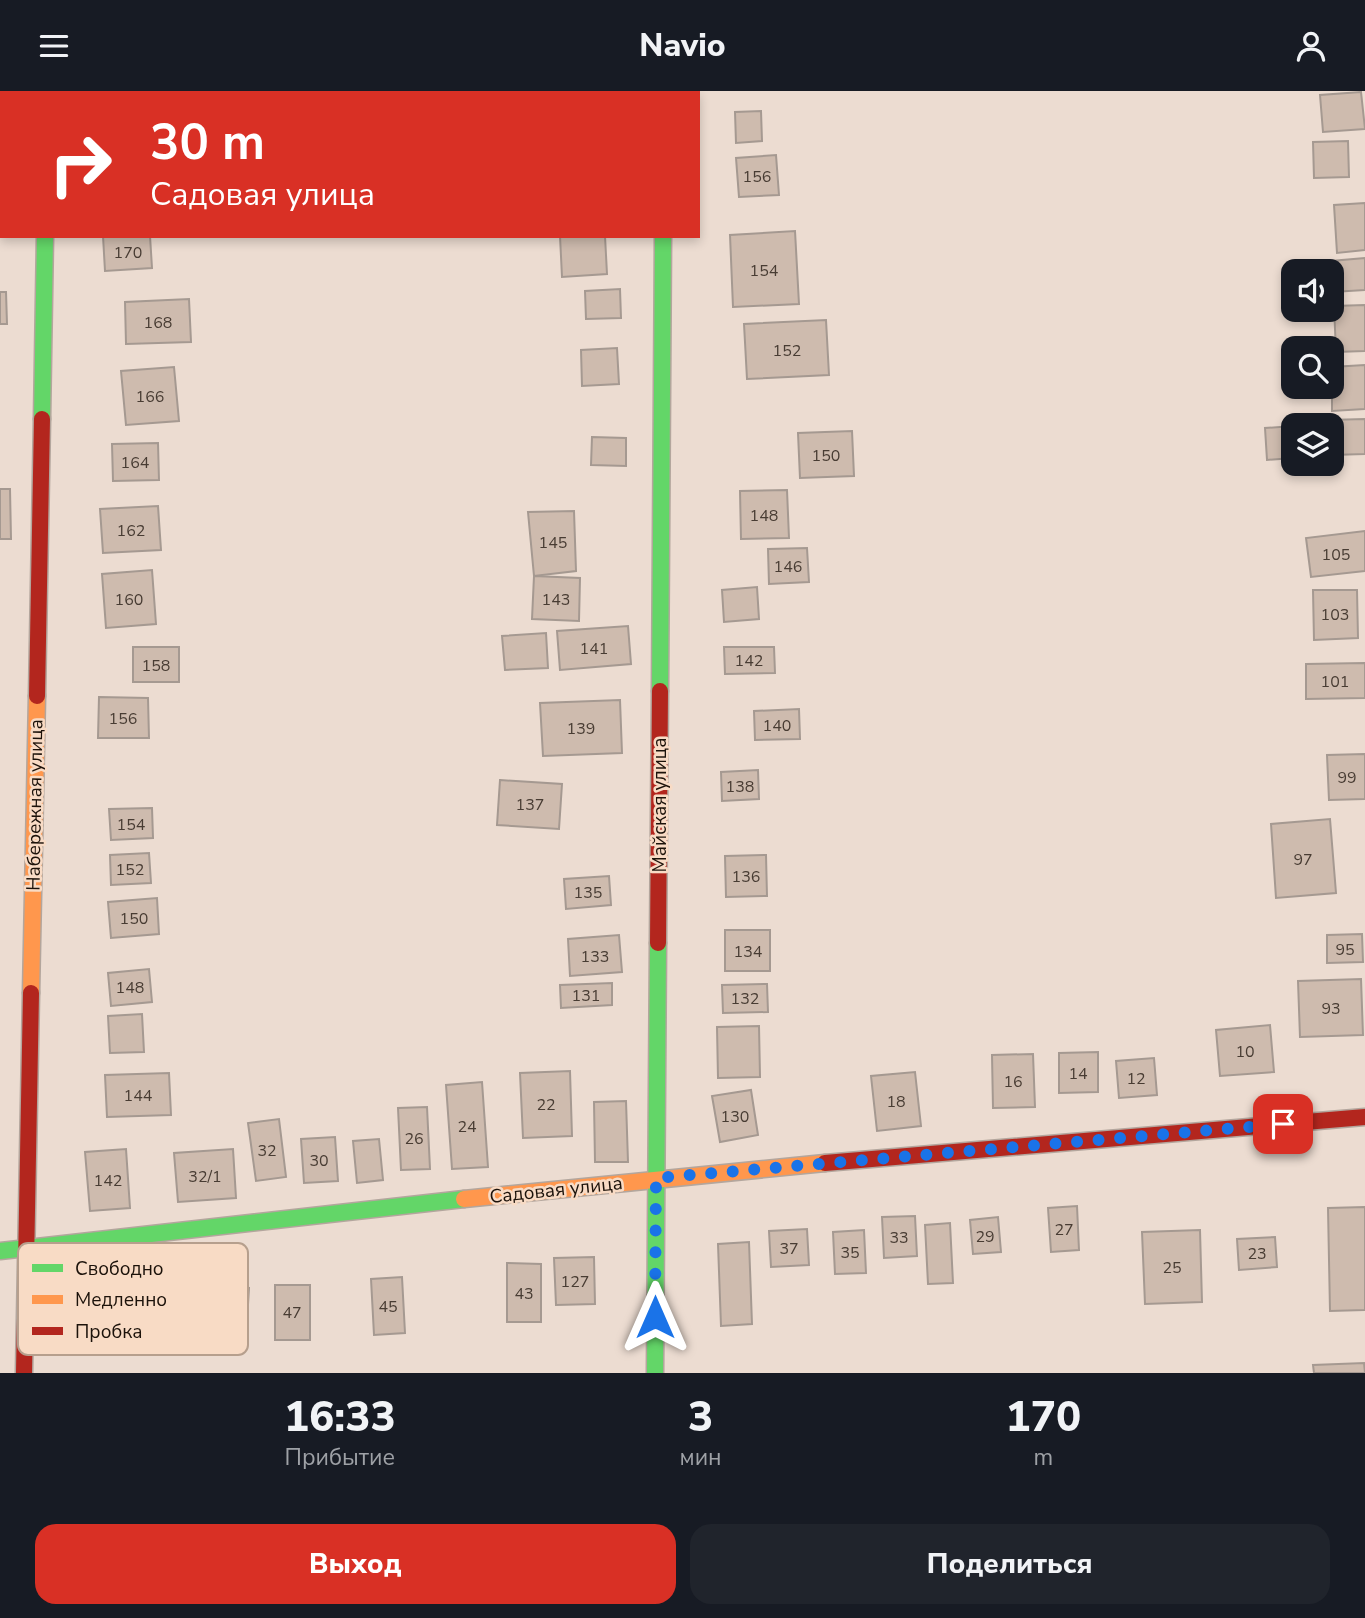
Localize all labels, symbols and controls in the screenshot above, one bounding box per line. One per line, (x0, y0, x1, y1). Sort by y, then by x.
text: Navio (639, 24, 726, 67)
icon: menu (35, 27, 73, 65)
icon: person (1292, 27, 1330, 65)
text: 30 m (150, 109, 265, 176)
icon: right (35, 119, 126, 210)
house number: 156 (743, 166, 771, 188)
text: Садовая улица (150, 173, 375, 216)
house number: 170 (114, 242, 142, 264)
map controls (1281, 259, 1344, 476)
button: sound (1281, 259, 1344, 322)
house number: 154 (750, 260, 779, 282)
house number: 168 (144, 312, 172, 334)
button: search (1281, 336, 1344, 399)
house number: 152 (773, 340, 801, 362)
house number: 166 (136, 386, 164, 408)
button: layers (1281, 413, 1344, 476)
house number: 150 (812, 445, 840, 467)
house number: 164 (121, 452, 150, 474)
house number: 148 (750, 505, 778, 527)
house number: 162 (117, 520, 145, 542)
house number: 145 (539, 532, 567, 554)
house number: 105 (1322, 544, 1350, 566)
house number: 146 (774, 556, 802, 578)
house number: 160 (115, 589, 143, 611)
house number: 143 (542, 589, 570, 611)
house number: 103 (1321, 604, 1349, 626)
house number: 141 (580, 638, 608, 660)
house number: 142 (735, 650, 763, 672)
house number: 158 (142, 655, 170, 677)
house number: 101 (1321, 671, 1349, 693)
house number: 156 (109, 708, 137, 730)
house number: 140 (763, 715, 791, 737)
house number: 139 (567, 718, 595, 740)
street label: Набережная улица (21, 719, 49, 891)
street label: Майская улица (647, 738, 673, 872)
house number: 99 (1337, 767, 1357, 789)
house number: 138 (726, 776, 754, 798)
house number: 137 (516, 794, 544, 816)
house number: 154 (117, 814, 146, 836)
house number: 97 (1293, 849, 1313, 871)
house number: 152 (116, 859, 144, 881)
house number: 136 (732, 866, 760, 888)
house number: 135 (574, 882, 602, 904)
house number: 150 (120, 908, 148, 930)
house number: 95 (1335, 939, 1355, 961)
house number: 134 (734, 941, 763, 963)
house number: 133 (581, 946, 609, 968)
house number: 148 (116, 977, 144, 999)
house number: 131 (572, 985, 600, 1007)
house number: 132 (731, 988, 759, 1010)
house number: 93 (1321, 998, 1341, 1020)
house number: 10 (1235, 1041, 1255, 1063)
house number: 14 (1068, 1063, 1088, 1085)
house number: 12 (1126, 1068, 1146, 1090)
house number: 16 (1003, 1071, 1023, 1093)
house number: 144 (124, 1085, 153, 1107)
house number: 18 (886, 1091, 906, 1113)
house number: 22 (536, 1094, 556, 1116)
pin (1253, 1094, 1313, 1154)
icon: arrive (1264, 1105, 1302, 1143)
house number: 130 (721, 1106, 749, 1128)
house number: 24 (457, 1116, 477, 1138)
house number: 26 (404, 1128, 424, 1150)
house number: 32 (257, 1140, 277, 1162)
house number: 30 (309, 1150, 329, 1172)
house number: 32/1 (188, 1166, 222, 1188)
house number: 142 (94, 1170, 122, 1192)
street label: Садовая улица (488, 1170, 624, 1210)
house number: 27 (1054, 1219, 1074, 1241)
house number: 29 (975, 1226, 995, 1248)
house number: 33 (889, 1227, 909, 1249)
house number: 37 (779, 1238, 799, 1260)
house number: 35 (840, 1242, 860, 1264)
legend (18, 1243, 248, 1355)
house number: 23 (1247, 1243, 1267, 1265)
text: Свободно (75, 1256, 164, 1282)
house number: 25 (1162, 1257, 1182, 1279)
house number: 127 (561, 1271, 589, 1293)
position arrow (618, 1280, 692, 1354)
house number: 43 (514, 1283, 534, 1305)
text: Медленно (75, 1287, 167, 1313)
house number: 45 (378, 1296, 398, 1318)
house number: 47 (282, 1302, 302, 1324)
text: Пробка (75, 1319, 142, 1345)
text: 16:33 (284, 1389, 396, 1446)
text: 3 (688, 1389, 713, 1446)
text: 170 (1006, 1389, 1081, 1446)
text: Прибытие (285, 1442, 395, 1473)
text: мин (680, 1442, 722, 1473)
text: m (1033, 1442, 1053, 1473)
button: Выход (35, 1524, 676, 1604)
button: Поделиться (690, 1524, 1330, 1604)

